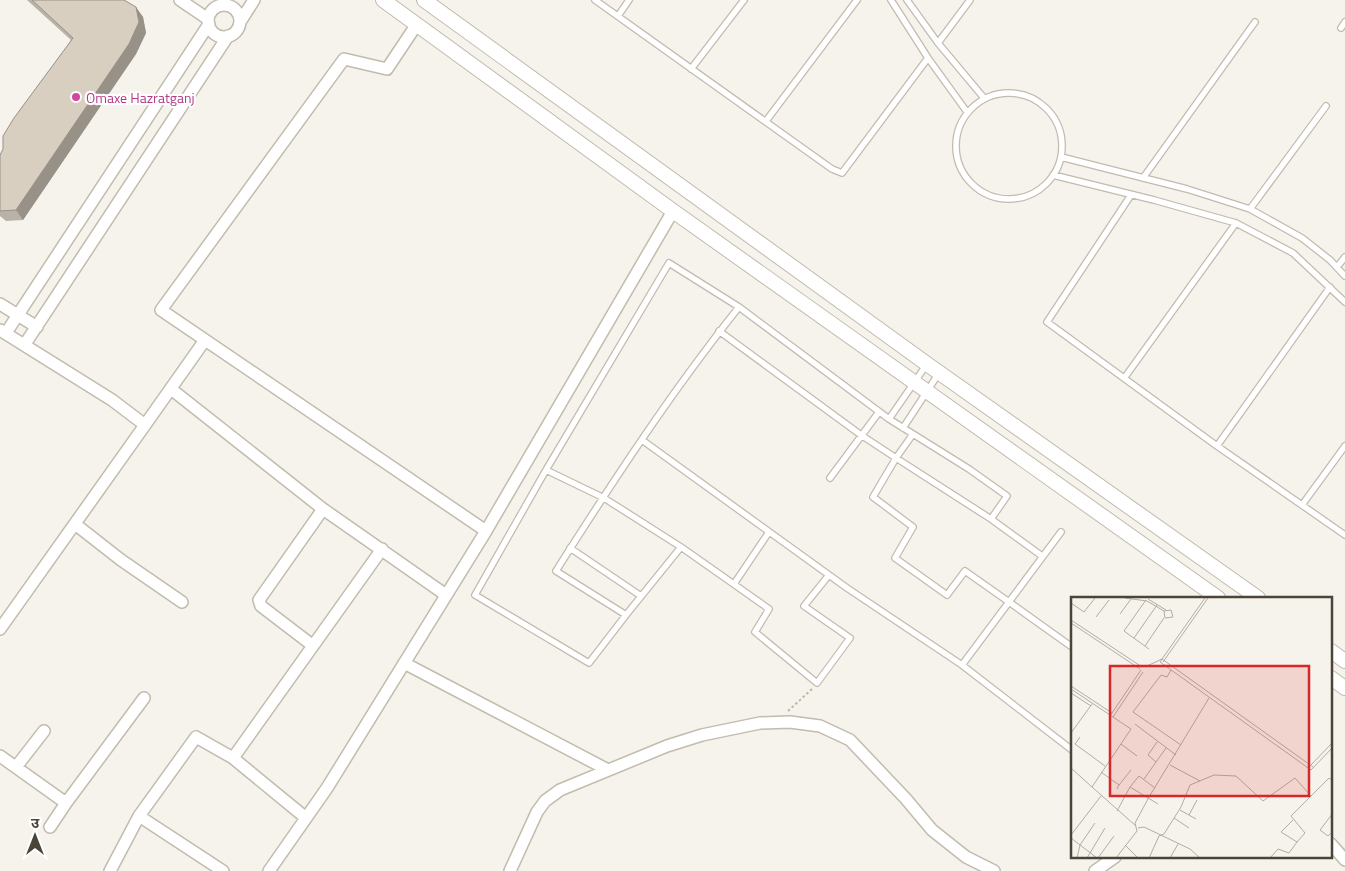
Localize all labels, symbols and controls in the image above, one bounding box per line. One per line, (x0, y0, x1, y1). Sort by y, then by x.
place label: Omaxe Hazratganj (86, 87, 195, 108)
marker: Omaxe Hazratganj (70, 91, 82, 103)
inset map (1071, 597, 1332, 858)
north arrow (10, 811, 60, 861)
text: उ (31, 812, 40, 833)

